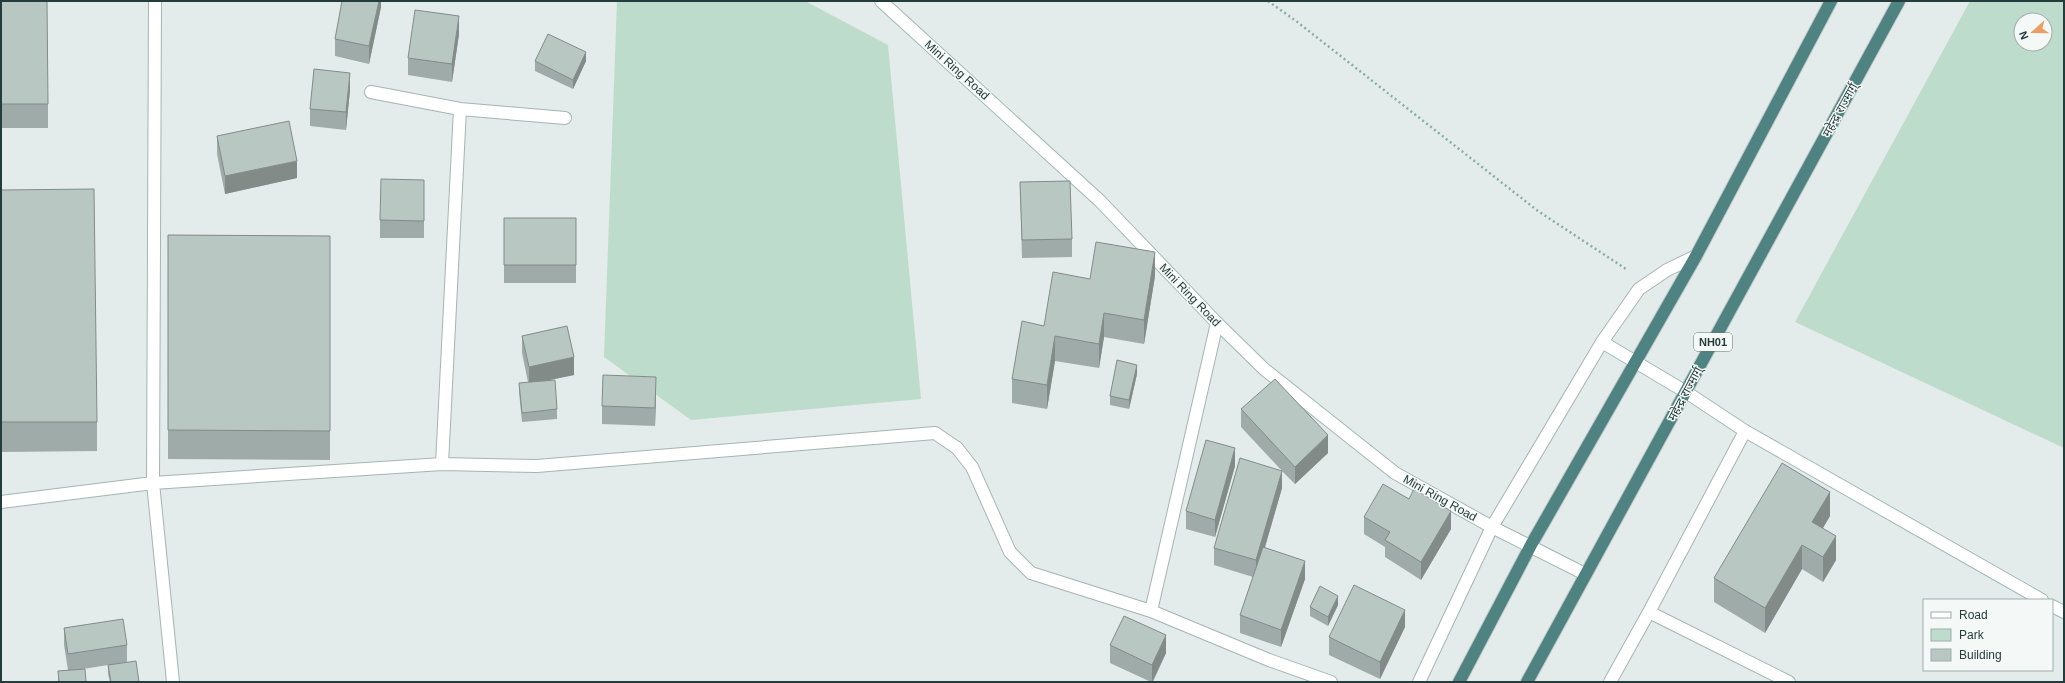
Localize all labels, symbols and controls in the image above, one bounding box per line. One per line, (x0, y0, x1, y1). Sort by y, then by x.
north arrow (2013, 12, 2053, 52)
text: N (2017, 30, 2031, 41)
street label: Mini Ring Road (922, 37, 992, 103)
street label: महेन्द्र राज्मार्ग् (1819, 79, 1861, 139)
street label: Mini Ring Road (1156, 261, 1224, 329)
road number: NH01 (1694, 333, 1732, 351)
street label: महेन्द्र राज्मार्ग् (1664, 362, 1706, 423)
street label: Mini Ring Road (1401, 472, 1479, 524)
legend (1923, 599, 2053, 671)
text: Road (1959, 608, 1988, 622)
text: Park (1959, 628, 1985, 642)
text: Building (1959, 648, 2002, 662)

